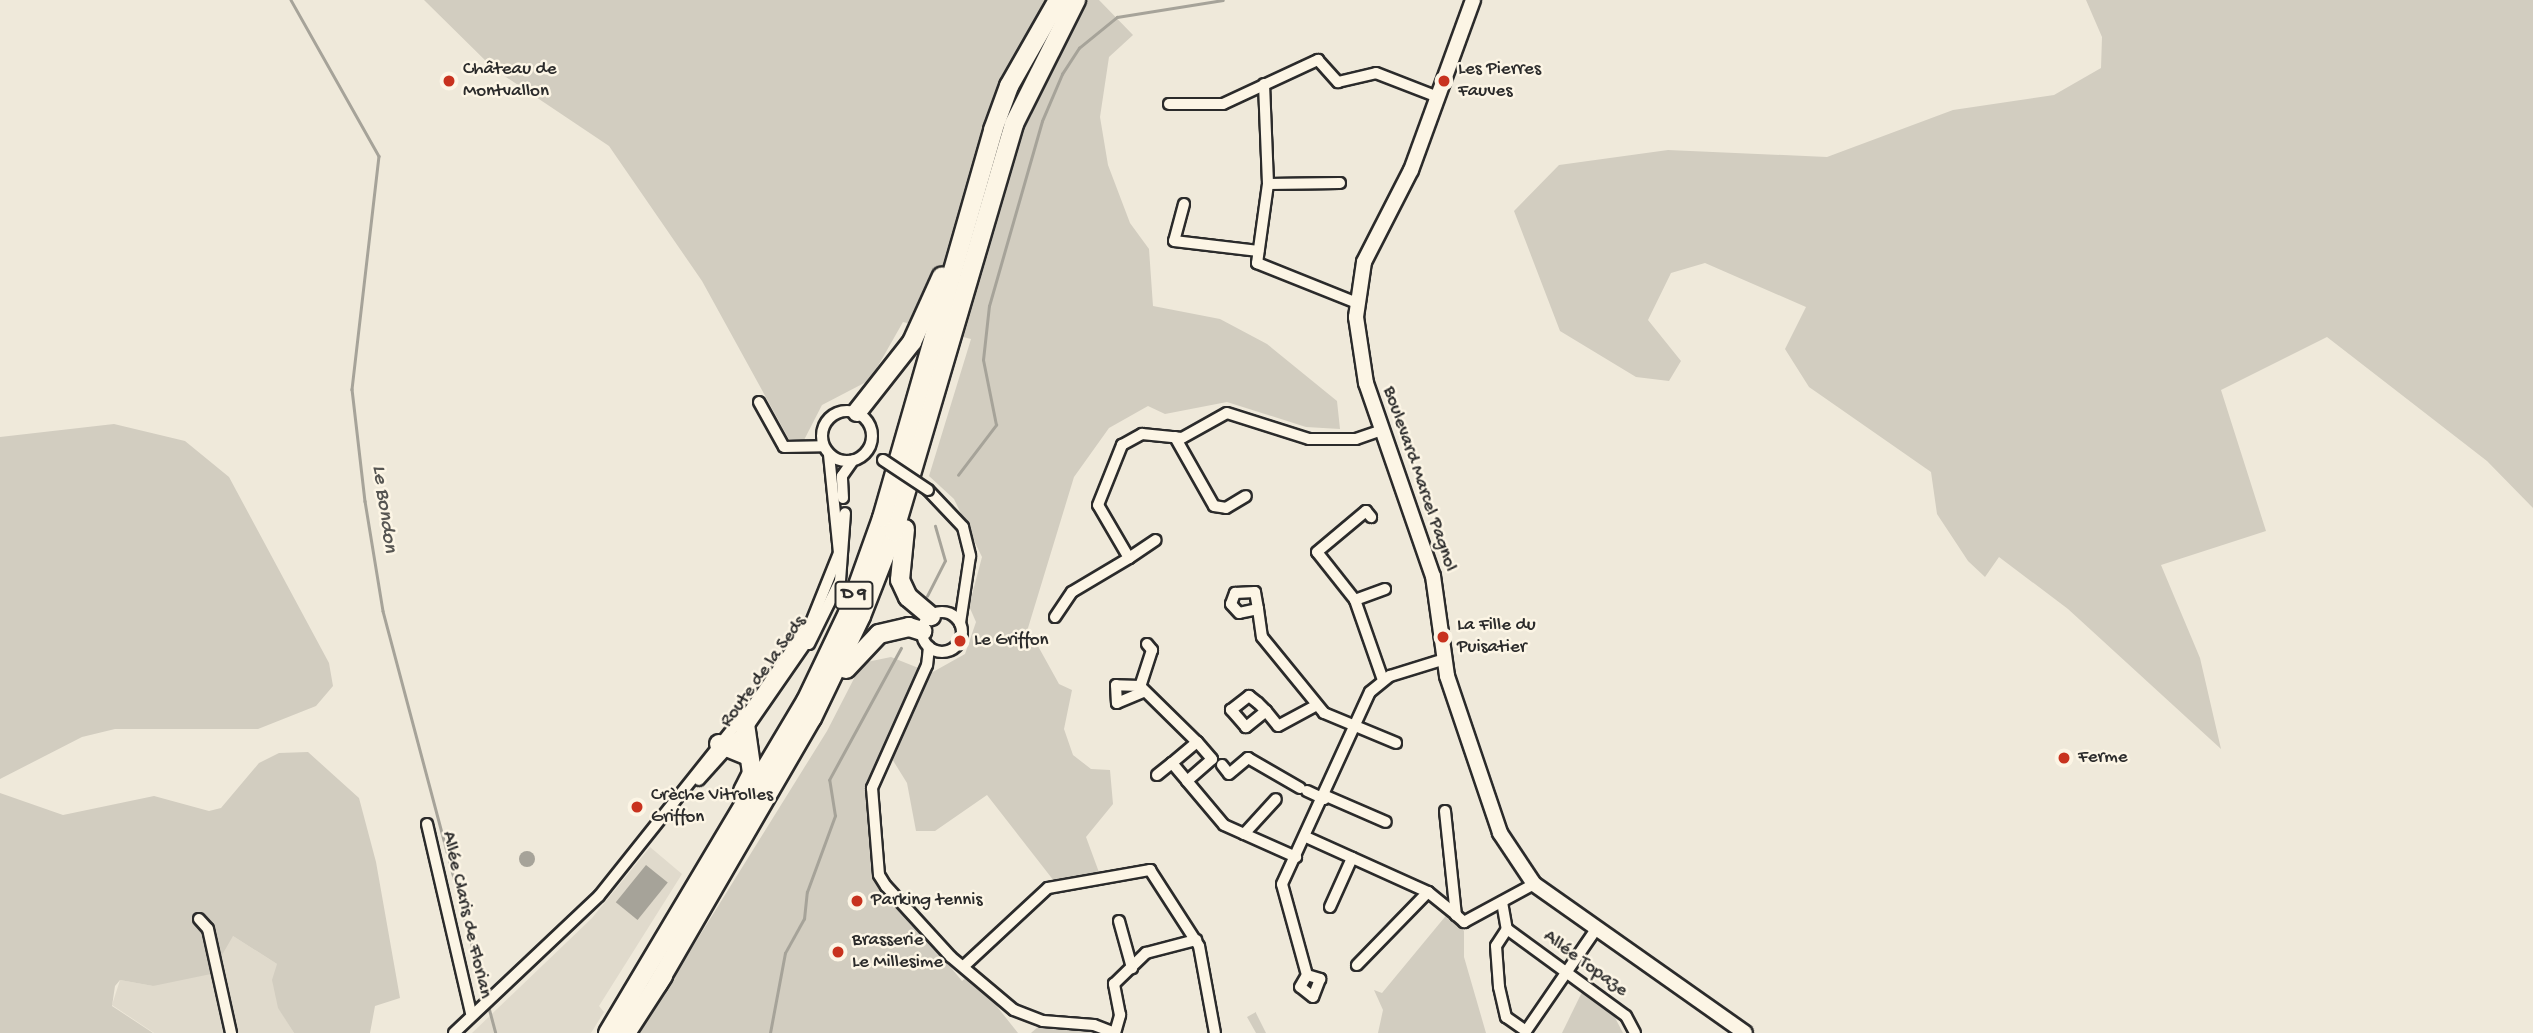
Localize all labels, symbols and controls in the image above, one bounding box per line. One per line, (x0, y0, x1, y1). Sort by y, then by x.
place label: Château de Montvallon (463, 59, 557, 103)
place label: Les Pierres Fauves (1458, 59, 1541, 103)
marker: Château de Montvallon (441, 73, 457, 89)
marker: Les Pierres Fauves (1436, 73, 1452, 89)
street label: Boulevard Marcel Pagnol (1377, 384, 1461, 574)
water label: Le Bondon (364, 464, 402, 554)
road number: D 9 (833, 580, 875, 610)
street label: Route de la Seds (716, 612, 812, 732)
place label: La Fille du Puisatier (1457, 615, 1536, 659)
marker: La Fille du Puisatier (1435, 629, 1451, 645)
place label: Le Griffon (974, 630, 1049, 652)
marker: Le Griffon (952, 633, 968, 649)
place label: Ferme (2078, 747, 2128, 769)
marker: Ferme (2056, 750, 2072, 766)
place label: Crèche Vitrolles Griffon (651, 785, 773, 829)
marker: Crèche Vitrolles Griffon (629, 799, 645, 815)
street label: Allée Claris de Florian (436, 829, 496, 1001)
place label: Parking tennis (871, 890, 982, 912)
marker: Parking tennis (849, 893, 865, 909)
street label: Allée Topaze (1538, 926, 1632, 1002)
place label: Brasserie Le Millesime (852, 930, 943, 974)
marker: Brasserie Le Millesime (830, 944, 846, 960)

